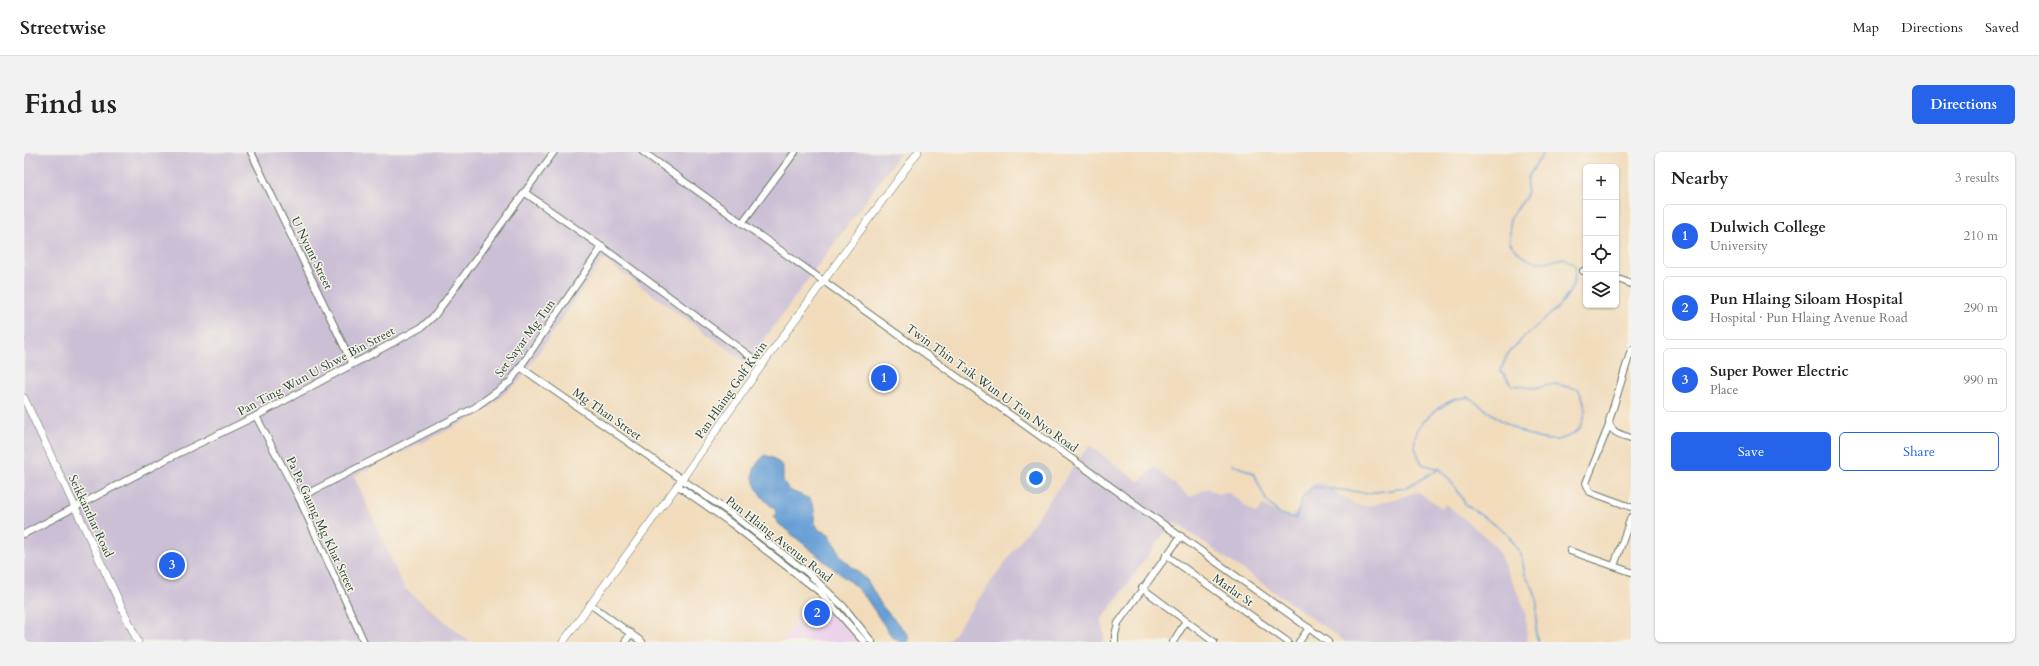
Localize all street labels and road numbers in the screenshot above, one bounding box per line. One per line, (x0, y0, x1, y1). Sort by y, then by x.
street label: U Nyunt Street (288, 214, 337, 292)
street label: Set Sayar Mg Tun (491, 296, 559, 380)
street label: Twin Thin Taik Wun U Tun Nyo Road (903, 320, 1082, 456)
street label: Pan Ting Wun U Shwe Bin Street (235, 323, 397, 419)
street label: Pan Hlaing Golf Kwin (691, 338, 771, 442)
street label: Mg Than Street (569, 384, 645, 444)
street label: Pa Pe Gaung Mg Khat Street (283, 454, 359, 594)
street label: Seikkanthar Road (65, 472, 117, 560)
street label: Pun Hlaing Avenue Road (723, 492, 836, 586)
street label: Marlar St (1209, 570, 1257, 610)

